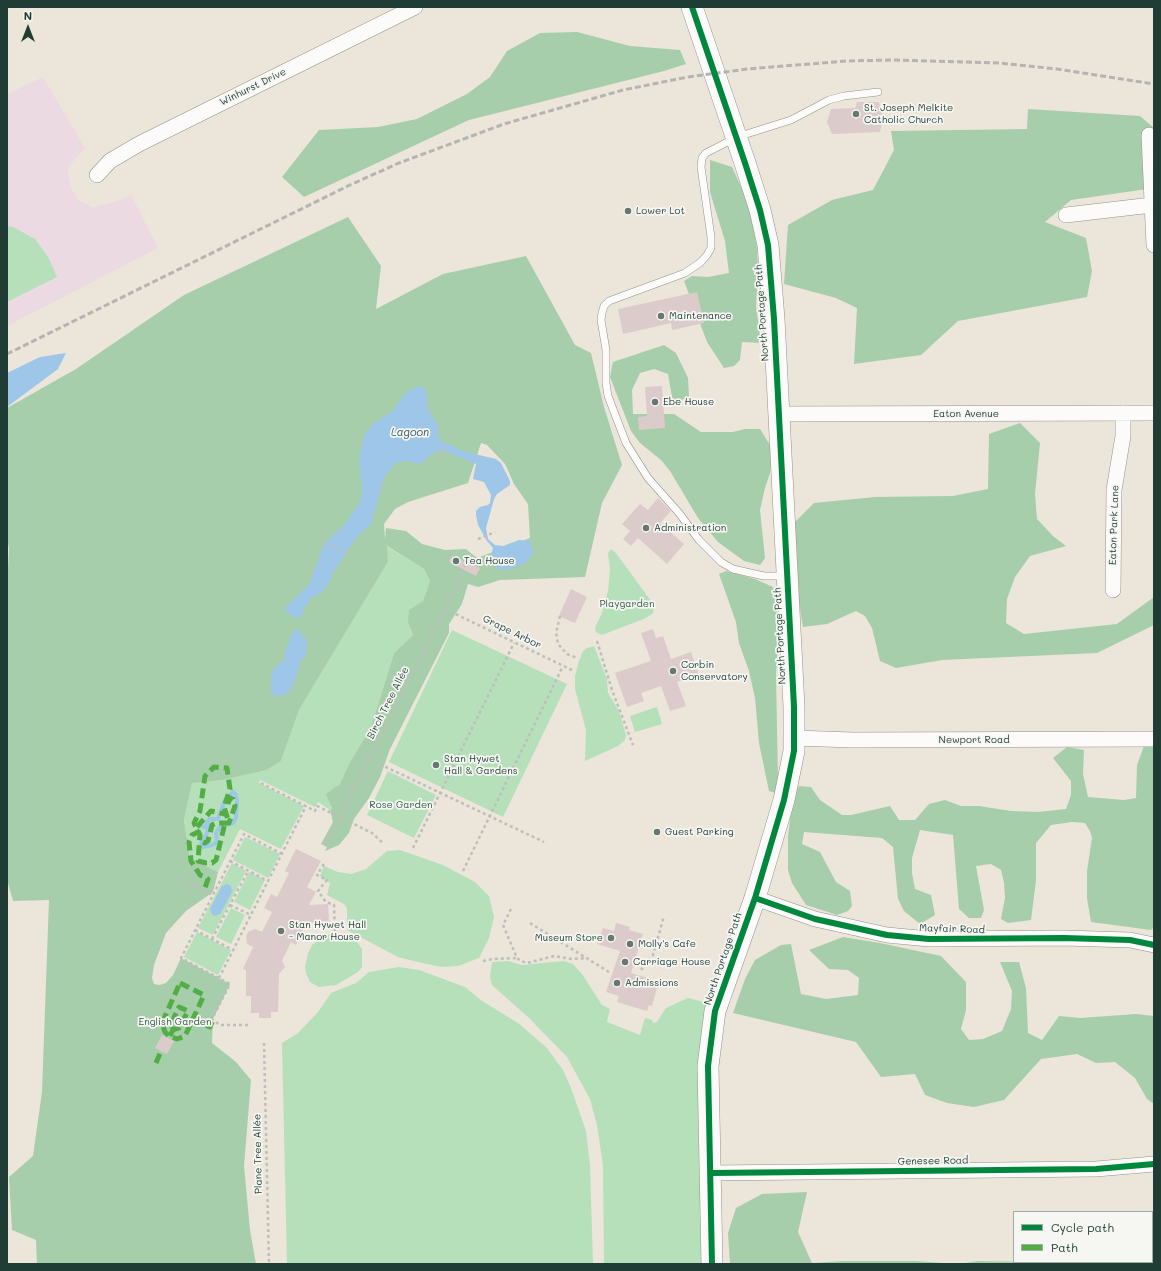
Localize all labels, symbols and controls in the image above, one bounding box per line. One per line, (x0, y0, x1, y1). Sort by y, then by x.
north arrow (8, 8, 48, 48)
text: N (24, 8, 32, 23)
street label: Winhurst Drive (218, 66, 288, 108)
place label: St. Joseph Melkite Catholic Church (864, 102, 953, 126)
marker: St. Joseph Melkite Catholic Church (851, 109, 861, 119)
place label: Lower Lot (636, 205, 685, 217)
marker: Lower Lot (623, 206, 633, 216)
street label: North Portage Path (753, 264, 771, 362)
place label: Maintenance (669, 310, 732, 322)
marker: Maintenance (656, 311, 666, 321)
place label: Ebe House (663, 396, 714, 408)
marker: Ebe House (650, 397, 660, 407)
street label: Eaton Avenue (933, 408, 999, 420)
water label: Lagoon (391, 426, 429, 440)
street label: Eaton Park Lane (1107, 485, 1121, 565)
place label: Administration (654, 522, 726, 534)
marker: Administration (641, 523, 651, 533)
place label: Tea House (464, 555, 515, 567)
marker: Tea House (451, 556, 461, 566)
street label: North Portage Path (771, 587, 789, 685)
park label: Playgarden (599, 598, 655, 610)
street label: Grape Arbor (481, 613, 543, 651)
place label: Corbin Conservatory (681, 659, 748, 682)
street label: Birch Tree Allée (365, 665, 411, 741)
marker: Corbin Conservatory (668, 666, 678, 676)
street label: Newport Road (939, 734, 1009, 746)
place label: Stan Hywet Hall & Gardens (444, 753, 518, 776)
marker: Stan Hywet Hall & Gardens (431, 760, 441, 770)
park label: Rose Garden (369, 799, 433, 811)
place label: Guest Parking (665, 826, 734, 838)
marker: Guest Parking (652, 827, 662, 837)
street label: North Portage Path (702, 911, 744, 1007)
place label: Stan Hywet Hall - Manor House (289, 919, 366, 942)
street label: Mayfair Road (919, 922, 985, 936)
marker: Stan Hywet Hall - Manor House (276, 926, 286, 936)
place label: Museum Store (535, 932, 603, 944)
marker: Museum Store (606, 933, 616, 943)
place label: Molly's Cafe (638, 938, 696, 950)
marker: Molly's Cafe (625, 939, 635, 949)
place label: Carriage House (633, 956, 710, 968)
marker: Carriage House (620, 957, 630, 967)
place label: Admissions (625, 977, 678, 989)
marker: Admissions (612, 978, 622, 988)
park label: English Garden (138, 1016, 212, 1028)
street label: Plane Tree Allée (251, 1114, 265, 1194)
street label: Genesee Road (898, 1154, 968, 1168)
legend (1013, 1211, 1153, 1263)
text: Cycle path (1051, 1219, 1114, 1235)
text: Path (1051, 1239, 1078, 1255)

